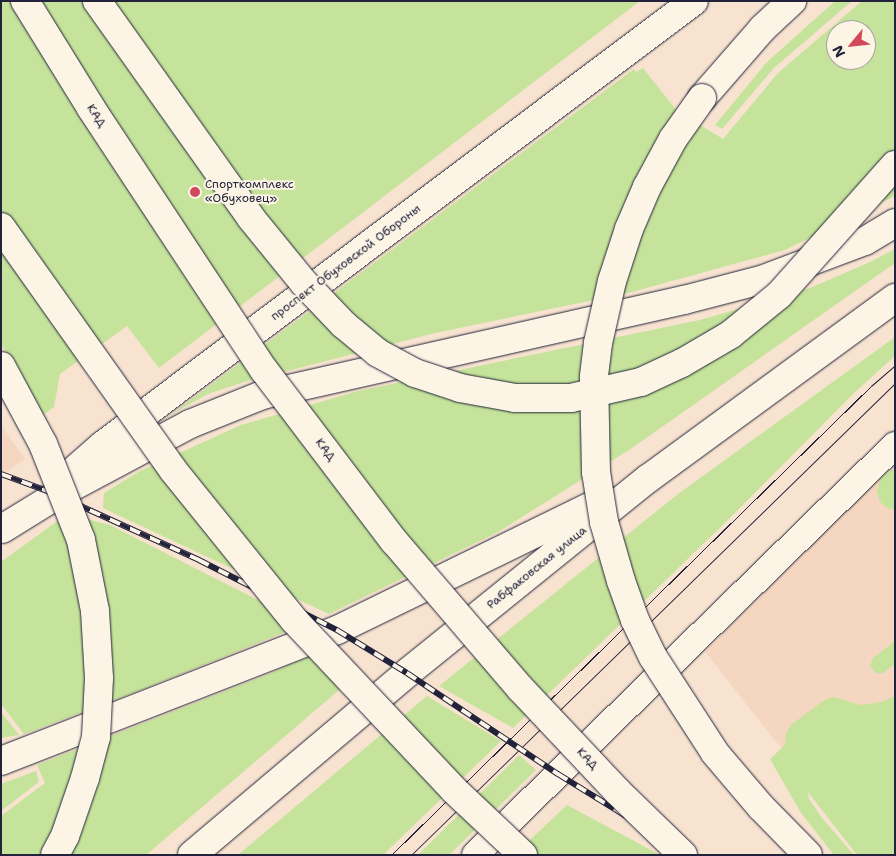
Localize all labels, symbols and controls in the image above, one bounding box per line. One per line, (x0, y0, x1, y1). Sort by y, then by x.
north arrow (826, 20, 876, 70)
text: N (828, 42, 849, 61)
street label: КАД (83, 102, 109, 130)
place label: Спорткомплекс «Обуховец» (205, 178, 294, 206)
marker: Спорткомплекс «Обуховец» (189, 186, 201, 198)
street label: проспект Обуховской Обороны (268, 202, 424, 324)
street label: КАД (312, 436, 338, 464)
street label: Рабфаковская улица (484, 523, 590, 613)
street label: КАД (573, 745, 601, 773)

